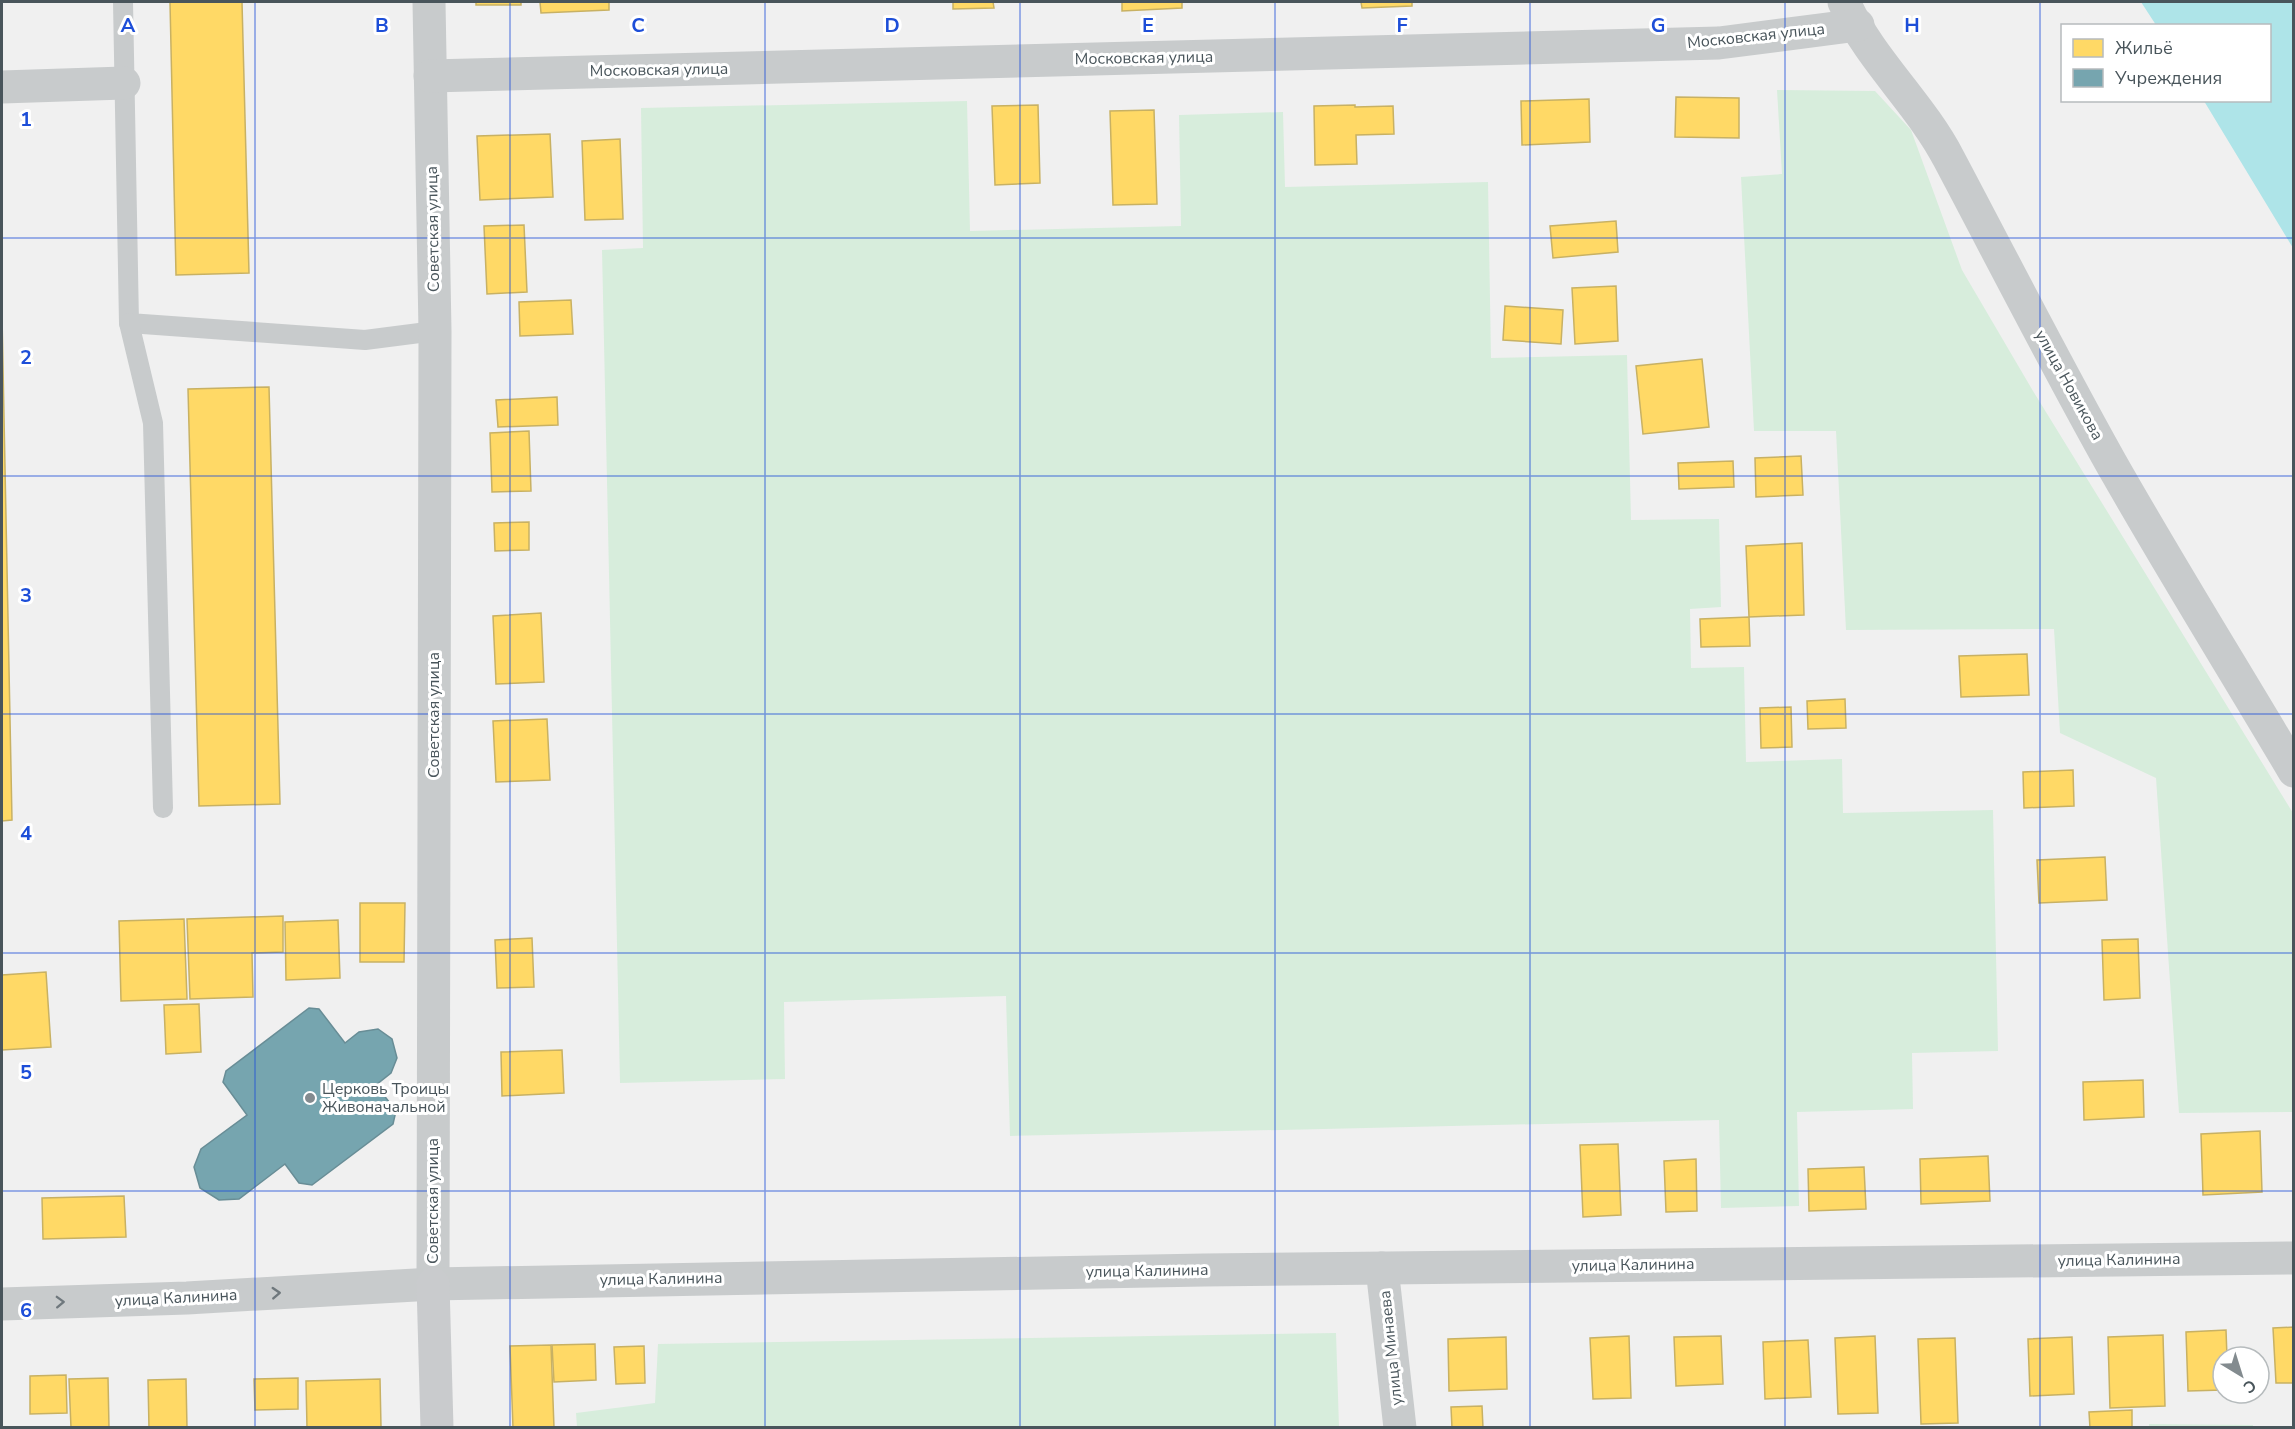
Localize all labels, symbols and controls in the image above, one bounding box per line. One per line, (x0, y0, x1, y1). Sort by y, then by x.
text: A (121, 12, 136, 39)
text: B (375, 12, 389, 39)
text: C (631, 12, 645, 39)
text: D (884, 12, 900, 39)
text: E (1142, 12, 1154, 39)
text: F (1396, 12, 1408, 39)
text: G (1651, 12, 1665, 39)
text: H (1904, 12, 1920, 39)
street label: Московская улица (1686, 18, 1826, 54)
legend (2061, 24, 2271, 102)
text: Жильё (2115, 36, 2173, 60)
street label: Московская улица (1075, 46, 1213, 70)
street label: Московская улица (590, 58, 728, 82)
text: Учреждения (2114, 66, 2222, 90)
text: 1 (20, 106, 32, 133)
street label: Советская улица (421, 166, 445, 292)
street label: улица Новикова (2030, 326, 2108, 444)
text: 2 (20, 344, 32, 371)
text: 3 (20, 582, 32, 609)
street label: Советская улица (423, 652, 445, 778)
text: 4 (20, 820, 32, 847)
text: 5 (20, 1059, 32, 1086)
place label: Церковь Троицы Живоначальной (322, 1078, 449, 1118)
marker: Церковь Троицы Живоначальной (303, 1091, 317, 1105)
street label: Советская улица (422, 1138, 444, 1264)
street label: улица Калинина (2057, 1248, 2181, 1272)
street label: улица Калинина (1571, 1253, 1695, 1277)
street label: улица Калинина (1085, 1259, 1209, 1283)
street label: улица Калинина (599, 1267, 723, 1291)
street label: улица Калинина (114, 1284, 238, 1312)
one-way arrow (271, 1286, 280, 1299)
street label: улица Минаева (1374, 1289, 1408, 1407)
one-way arrow (55, 1296, 64, 1309)
text: 6 (20, 1297, 32, 1324)
north arrow (2211, 1345, 2271, 1405)
text: С (2238, 1374, 2261, 1398)

